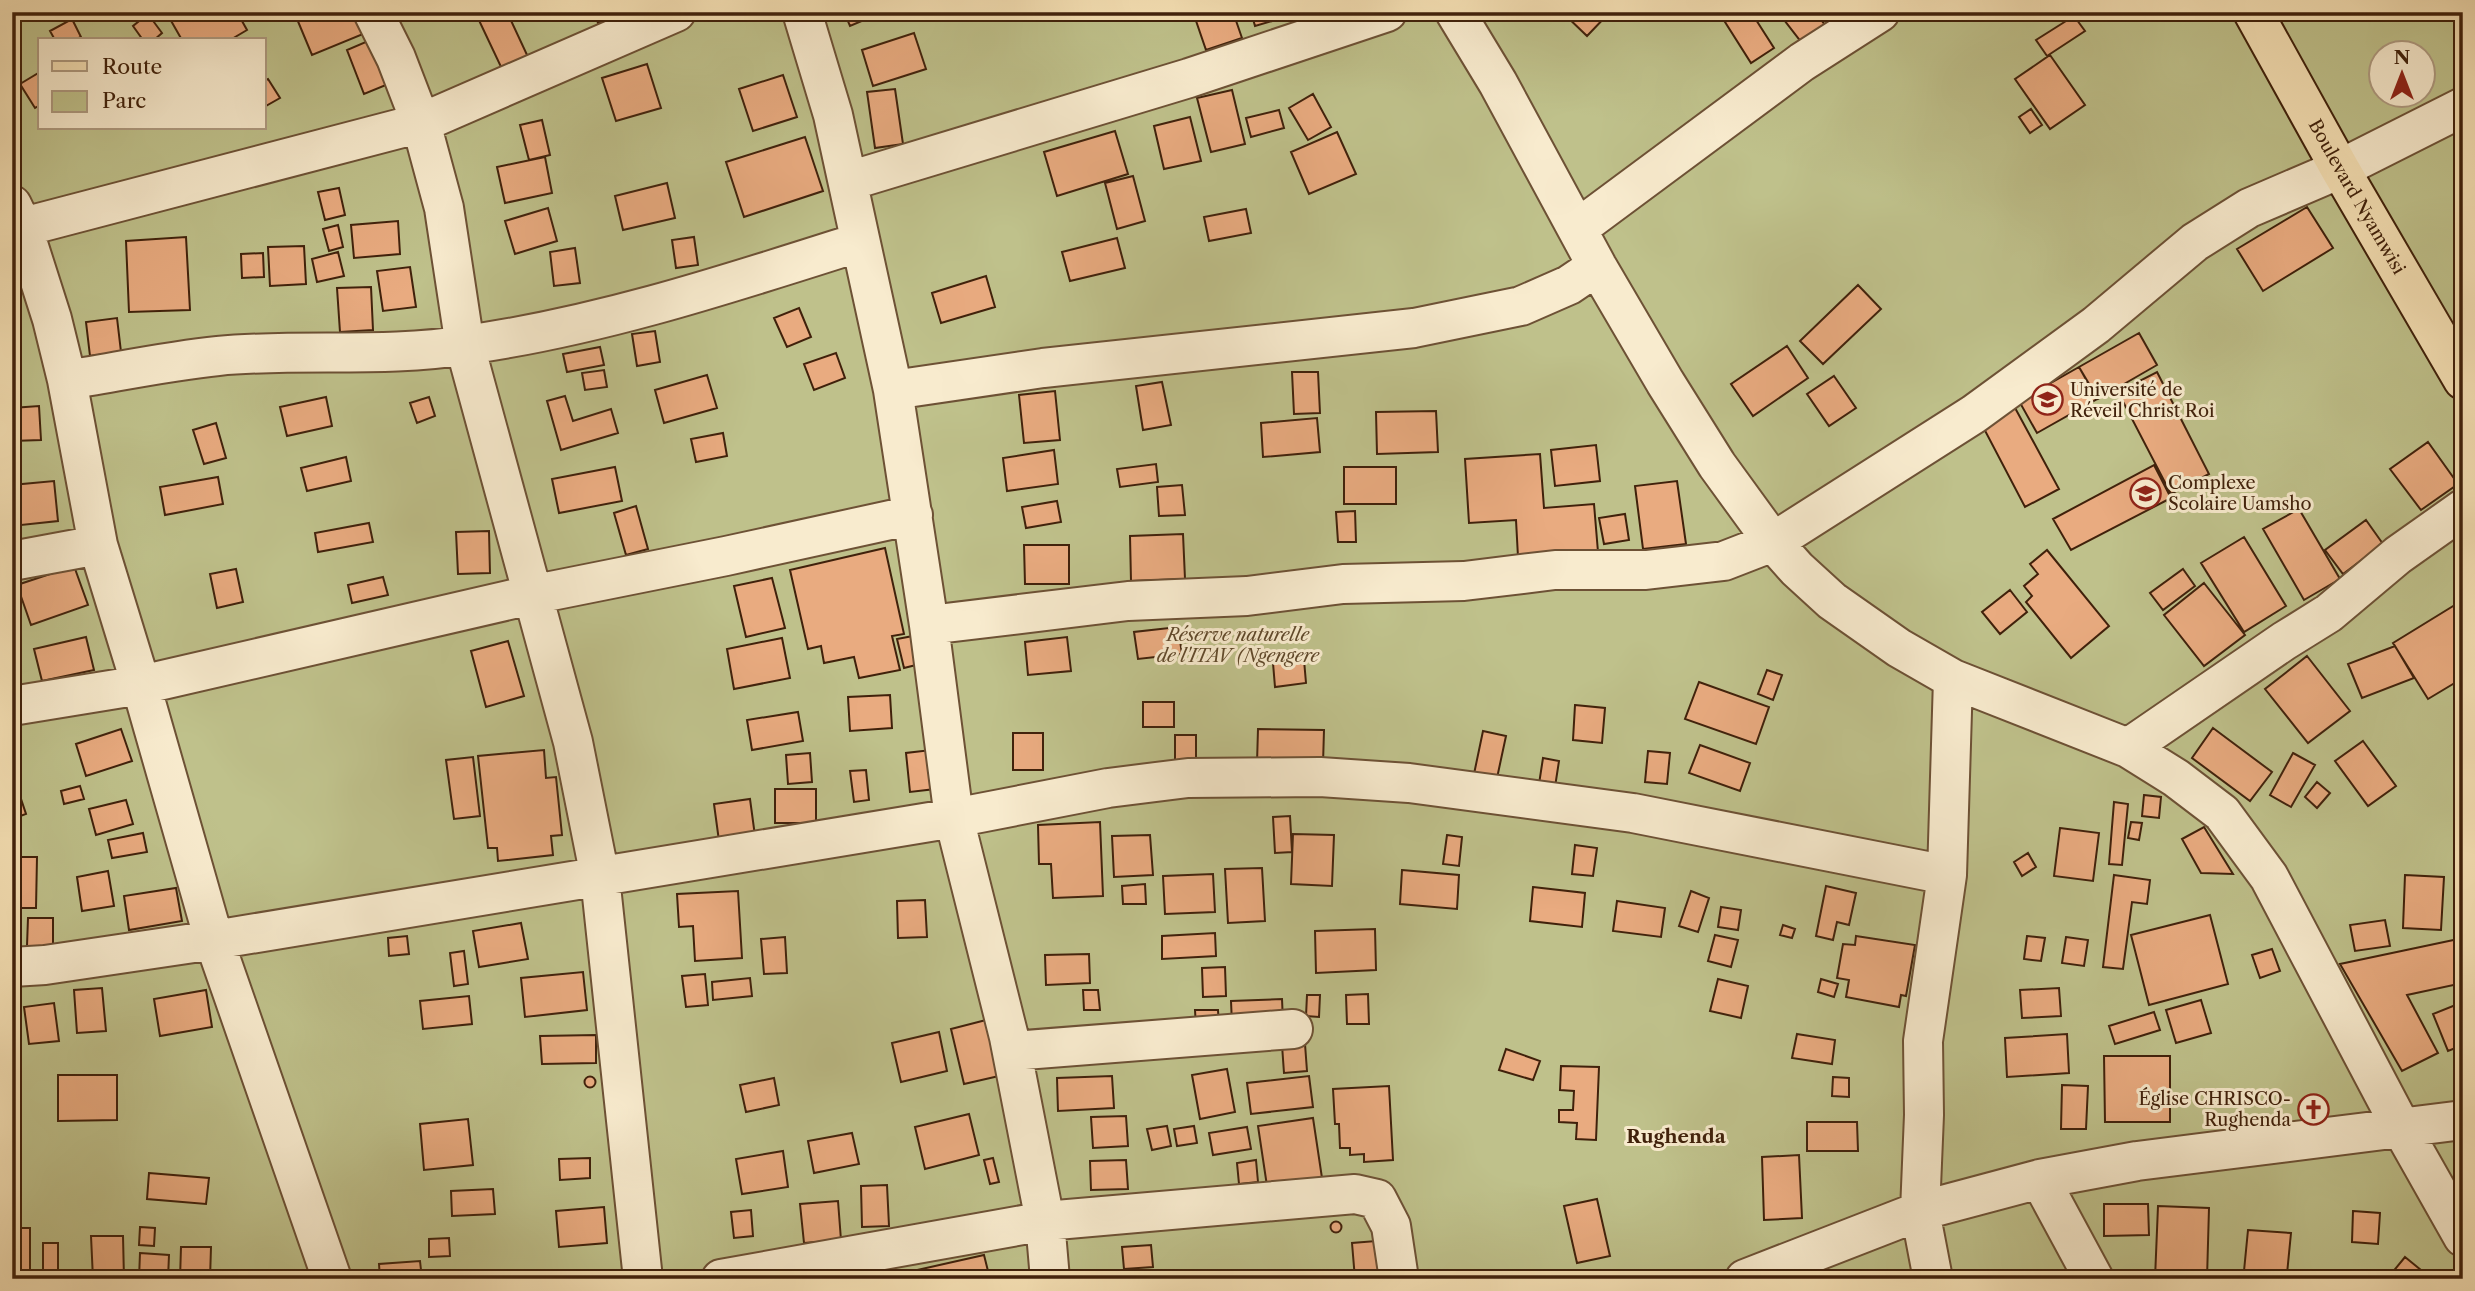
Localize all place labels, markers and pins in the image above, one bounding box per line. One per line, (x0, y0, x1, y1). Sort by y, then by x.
place label: Université de Réveil Christ Roi (2070, 379, 2215, 422)
school or university icon: Université de Réveil Christ Roi (2030, 383, 2064, 417)
place label: Complexe Scolaire Uamsho (2168, 472, 2312, 515)
school or university icon: Complexe Scolaire Uamsho (2128, 476, 2162, 510)
place label: Église CHRISCO- Rughenda (2139, 1087, 2291, 1131)
church icon: Église CHRISCO- Rughenda (2297, 1092, 2331, 1126)

